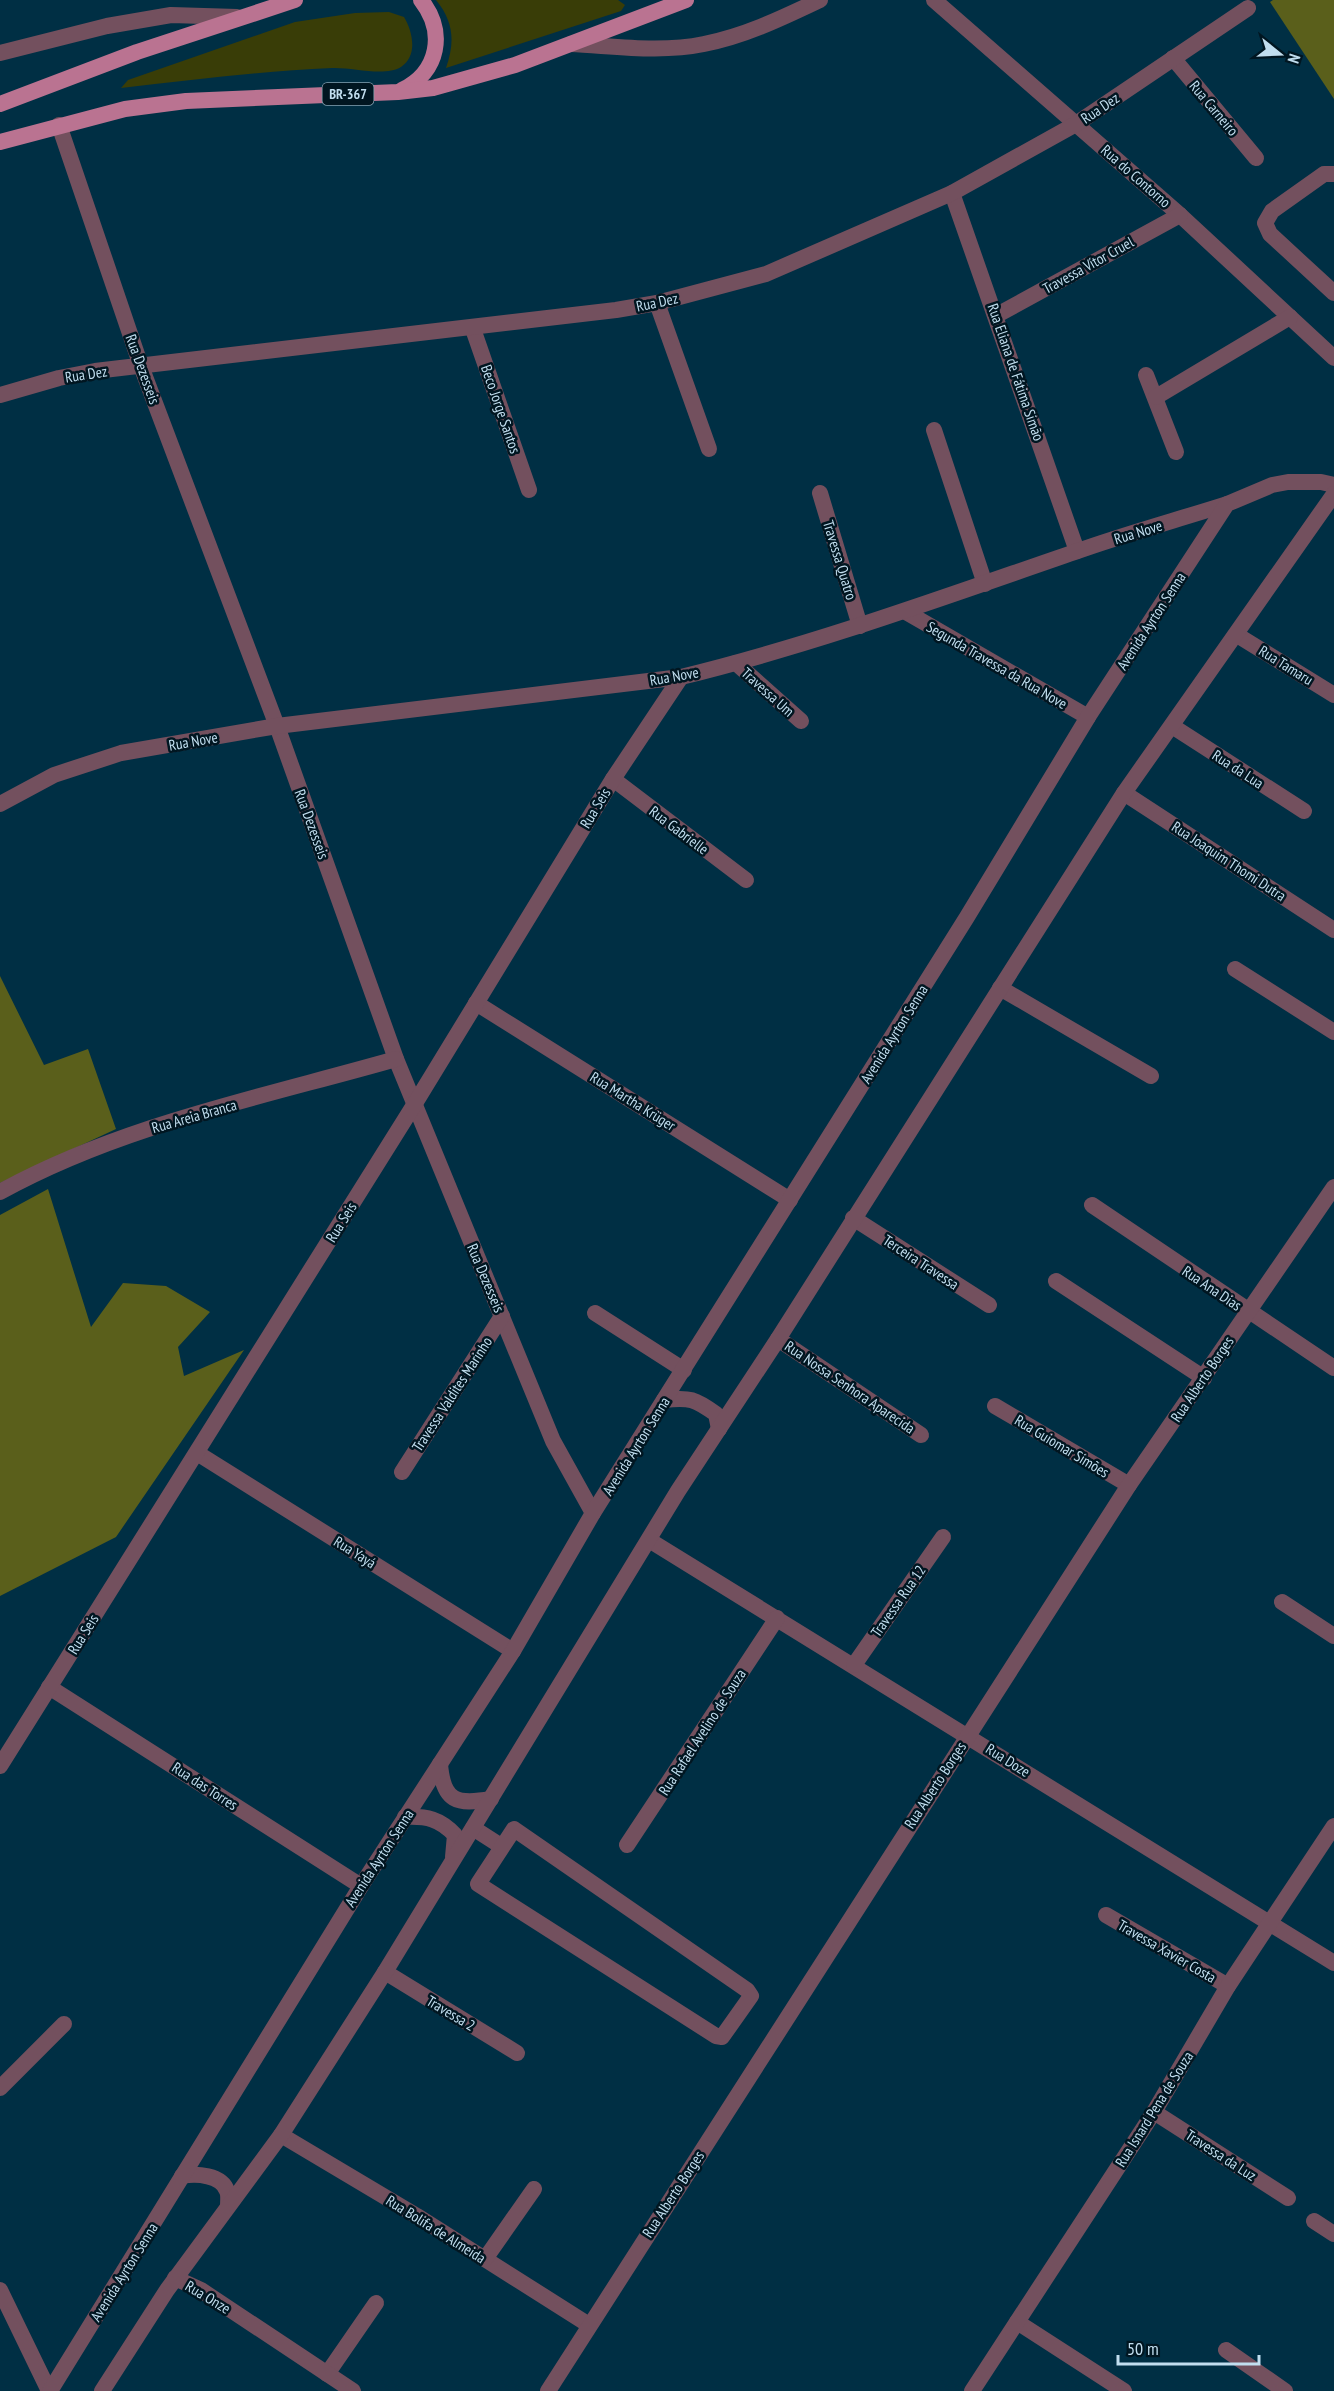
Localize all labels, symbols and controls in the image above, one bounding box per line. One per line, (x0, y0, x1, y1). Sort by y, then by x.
north arrow (1250, 24, 1310, 84)
text: N (1283, 51, 1305, 66)
street label: Rua Carneiro (1185, 76, 1243, 140)
road number: BR-367 (322, 83, 374, 105)
street label: Rua Dez (1077, 88, 1123, 128)
street label: Rua do Contorno (1097, 141, 1175, 211)
street label: Travessa Vítor Cruel (1039, 232, 1137, 298)
street label: Rua Dez (634, 288, 680, 316)
street label: Rua Eliana de Fátima Simão (984, 301, 1048, 443)
street label: Rua Dezesseis (122, 331, 164, 407)
street label: Rua Dez (64, 361, 108, 387)
street label: Beco Jorge Santos (477, 362, 525, 456)
street label: Rua Nove (1112, 516, 1164, 548)
street label: Travessa Quatro (819, 518, 861, 602)
street label: Avenida Ayrton Senna (1112, 569, 1190, 673)
street label: Segunda Travessa da Rua Nove (923, 617, 1071, 713)
street label: Rua Tamaru (1255, 641, 1317, 689)
street label: Rua Nove (648, 662, 700, 690)
street label: Travessa Um (738, 663, 798, 721)
street label: Rua Nove (167, 727, 219, 755)
street label: Rua da Lua (1209, 745, 1267, 793)
street label: Rua Seis (576, 784, 614, 832)
street label: Rua Dezesseis (291, 786, 333, 862)
street label: Rua Gabrielle (646, 801, 712, 859)
street label: Rua Joaquim Thomi Dutra (1168, 817, 1290, 905)
street label: Avenida Ayrton Senna (856, 981, 932, 1087)
street label: Rua Martha Krüger (587, 1067, 680, 1135)
street label: Rua Areia Branca (149, 1095, 239, 1137)
street label: Rua Seis (321, 1198, 361, 1246)
street label: Terceira Travessa (880, 1230, 962, 1294)
street label: Rua Dezesseis (463, 1241, 509, 1315)
street label: Rua Ana Dias (1179, 1261, 1245, 1315)
street label: Travessa Valdites Marinho (408, 1333, 496, 1455)
street label: Rua Alberto Borges (1166, 1333, 1238, 1425)
street label: Rua Nossa Senhora Aparecida (781, 1336, 919, 1438)
street label: Avenida Ayrton Senna (598, 1393, 674, 1499)
street label: Rua Guiomar Simões (1011, 1410, 1113, 1482)
street label: Rua Yayá (330, 1532, 380, 1572)
street label: Travessa Rua 12 (866, 1561, 930, 1641)
street label: Rua Seis (63, 1610, 103, 1658)
street label: Rua Rafael Avelino de Souza (654, 1665, 750, 1799)
street label: Rua Alberto Borges (900, 1738, 970, 1832)
street label: Rua Doze (982, 1739, 1034, 1781)
street label: Rua das Torres (169, 1758, 241, 1814)
street label: Avenida Ayrton Senna (340, 1806, 418, 1910)
street label: Travessa Xavier Costa (1114, 1915, 1220, 1987)
street label: Travessa 2 (423, 1991, 479, 2035)
street label: Rua Isnard Pena de Souza (1111, 2048, 1197, 2170)
street label: Travessa da Luz (1182, 2125, 1260, 2185)
street label: Rua Alberto Borges (638, 2147, 708, 2241)
street label: Rua Bolifa de Almeida (383, 2191, 489, 2267)
street label: Avenida Ayrton Senna (86, 2219, 162, 2325)
street label: Rua Onze (182, 2276, 234, 2318)
scale bar (1118, 2328, 1259, 2366)
text: 50 m (1127, 2337, 1159, 2360)

